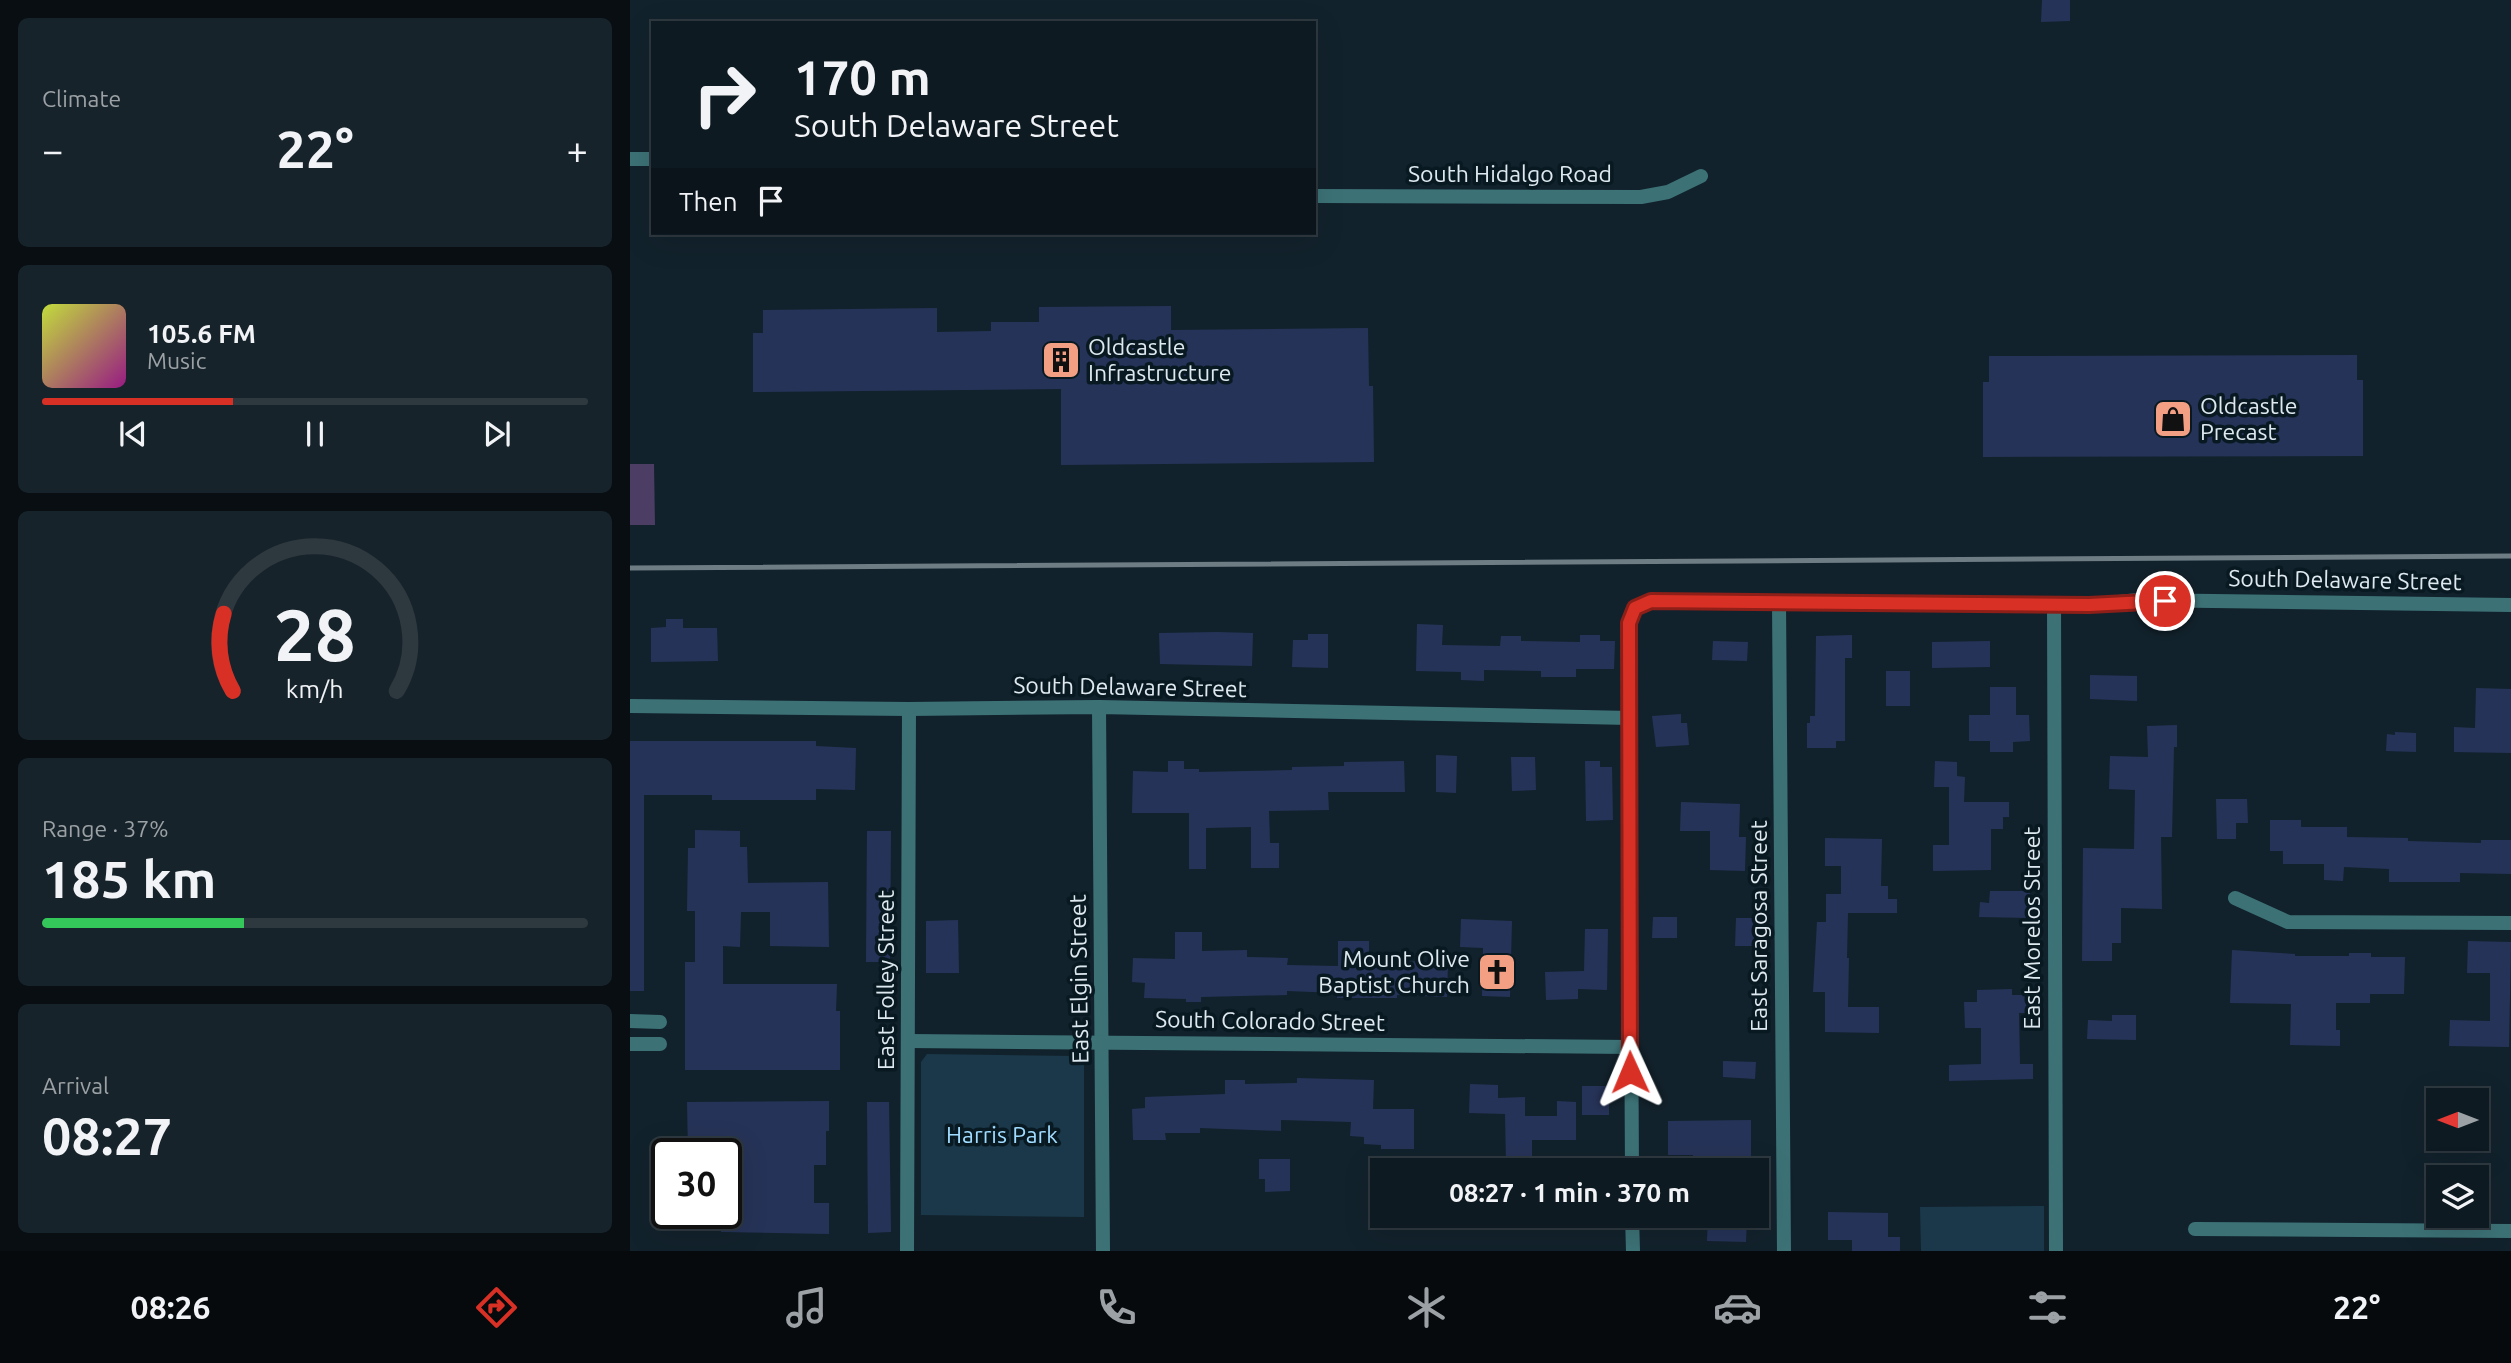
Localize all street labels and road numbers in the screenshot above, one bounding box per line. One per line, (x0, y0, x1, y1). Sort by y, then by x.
street label: South Hidalgo Road (1408, 161, 1612, 186)
street label: South Delaware Street (2228, 565, 2462, 594)
street label: South Delaware Street (1013, 672, 1247, 701)
street label: East Saragosa Street (1746, 820, 1771, 1032)
street label: East Morelos Street (2019, 827, 2044, 1029)
street label: East Folley Street (873, 890, 898, 1070)
street label: East Elgin Street (1065, 894, 1092, 1064)
street label: South Colorado Street (1155, 1006, 1385, 1035)

